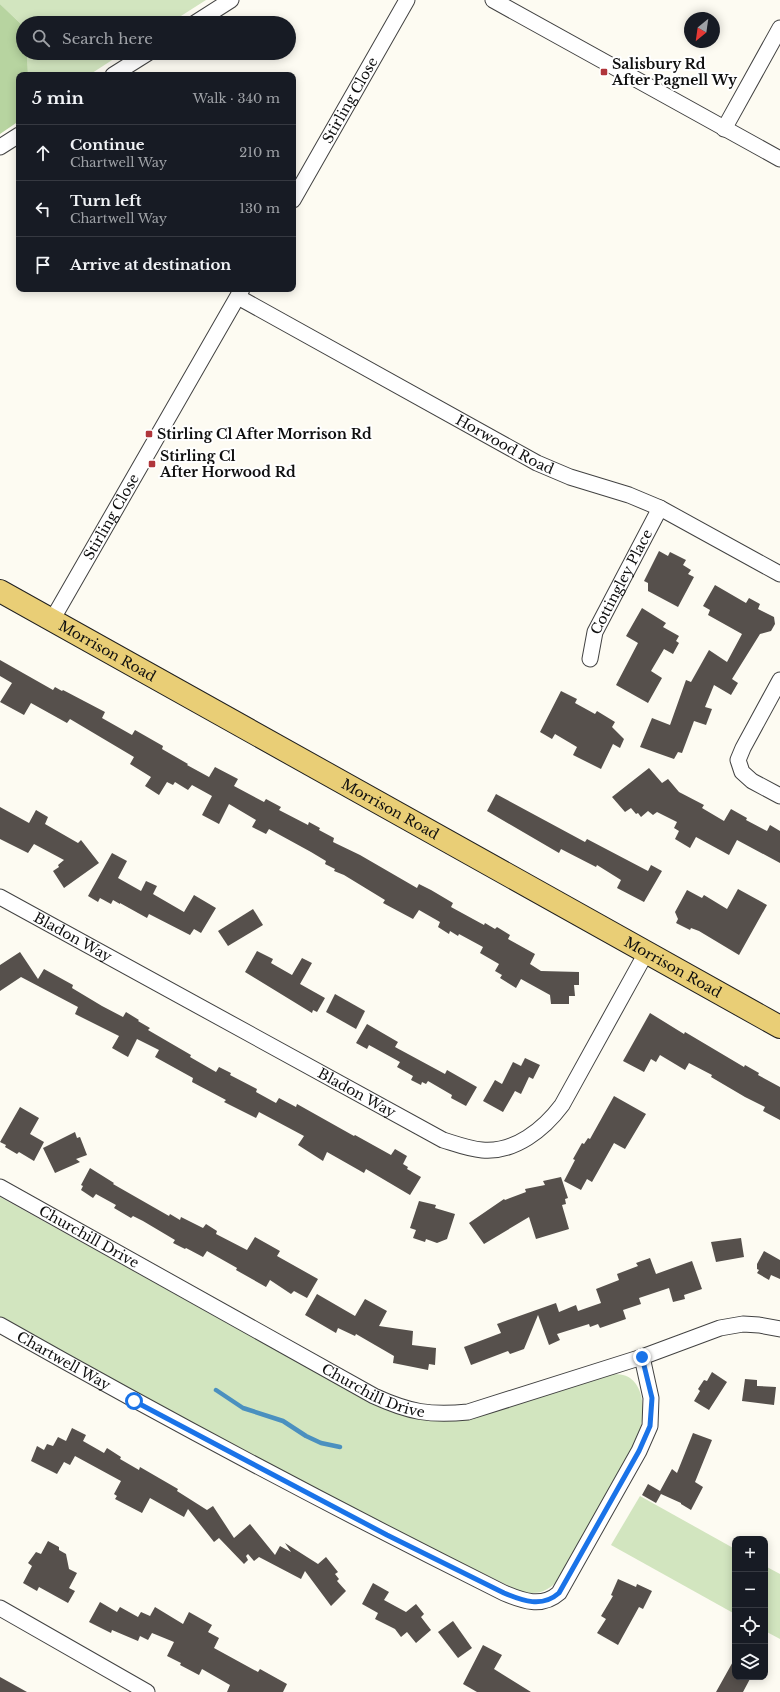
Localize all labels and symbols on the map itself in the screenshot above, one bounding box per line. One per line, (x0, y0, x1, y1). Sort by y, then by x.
north arrow (684, 12, 720, 48)
street label: Stirling Close (318, 54, 382, 146)
place label: Salisbury Rd After Pagnell Wy (611, 55, 738, 89)
marker: Salisbury Rd After Pagnell Wy (599, 67, 609, 77)
street label: Horwood Road (453, 411, 557, 478)
place label: Stirling Cl After Morrison Rd (157, 425, 372, 443)
marker: Stirling Cl After Morrison Rd (144, 429, 154, 439)
place label: Stirling Cl After Horwood Rd (159, 447, 296, 481)
marker: Stirling Cl After Horwood Rd (147, 459, 157, 469)
street label: Stirling Close (79, 471, 143, 563)
street label: Cottingley Place (586, 526, 656, 638)
street label: Morrison Road (56, 617, 160, 686)
street label: Morrison Road (338, 775, 442, 844)
street label: Bladon Way (31, 908, 115, 966)
street label: Morrison Road (621, 933, 725, 1002)
street label: Bladon Way (315, 1064, 399, 1121)
street label: Churchill Drive (36, 1202, 142, 1272)
street label: Chartwell Way (14, 1327, 114, 1394)
route end (633, 1348, 651, 1366)
street label: Churchill Drive (319, 1360, 426, 1421)
route start (125, 1392, 143, 1410)

